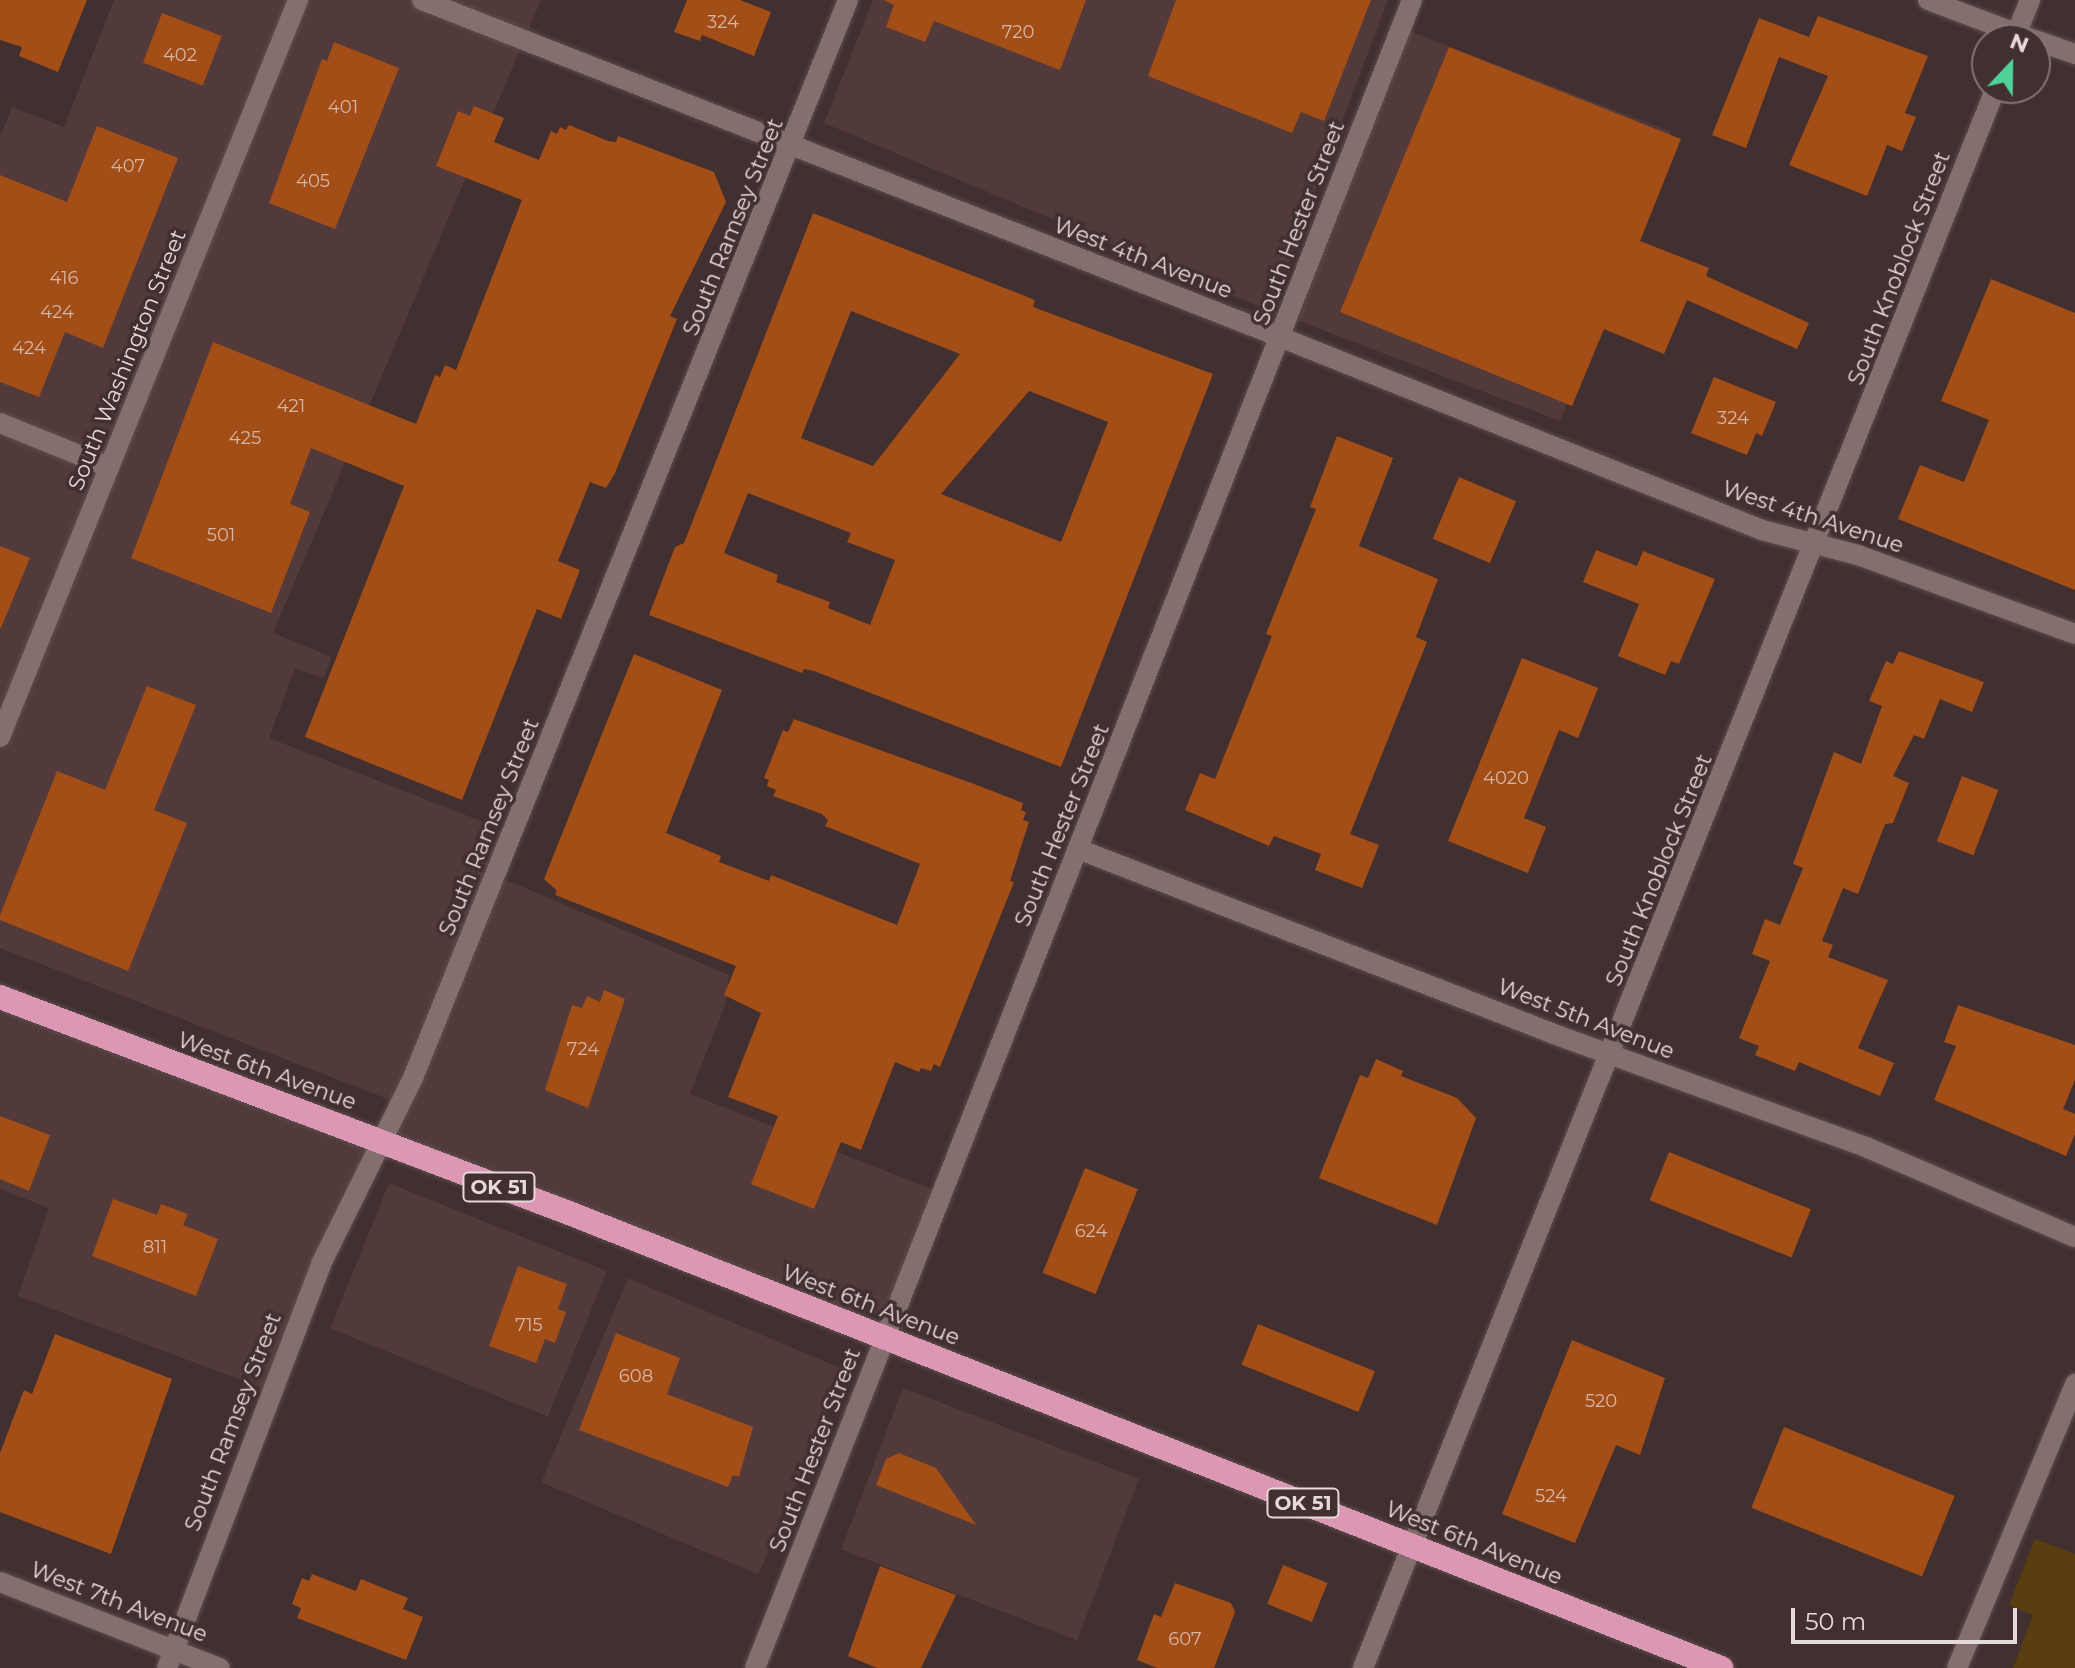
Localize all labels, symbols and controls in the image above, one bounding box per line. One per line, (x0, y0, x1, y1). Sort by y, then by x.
house number: 324 (707, 11, 739, 33)
house number: 720 (1002, 21, 1034, 43)
north arrow (1971, 24, 2051, 104)
text: N (2006, 27, 2033, 59)
house number: 402 (163, 44, 197, 66)
house number: 401 (328, 96, 358, 118)
street label: South Ramsey Street (677, 115, 789, 339)
street label: South Hester Street (1248, 117, 1350, 329)
street label: South Knoblock Street (1842, 147, 1956, 389)
house number: 407 (111, 155, 145, 177)
house number: 405 (296, 170, 330, 192)
street label: West 4th Avenue (1050, 212, 1236, 304)
street label: South Washington Street (63, 226, 191, 494)
house number: 416 (50, 267, 78, 289)
house number: 424 (40, 301, 74, 323)
house number: 424 (12, 337, 46, 359)
house number: 421 (277, 395, 305, 417)
house number: 324 (1717, 407, 1749, 429)
house number: 425 (229, 427, 261, 449)
street label: West 4th Avenue (1719, 475, 1907, 559)
house number: 501 (207, 524, 235, 546)
street label: South Ramsey Street (433, 715, 545, 939)
street label: South Hester Street (1009, 720, 1115, 930)
street label: South Knoblock Street (1600, 750, 1718, 990)
house number: 4020 (1483, 767, 1529, 789)
street label: West 5th Avenue (1494, 973, 1678, 1065)
street label: West 6th Avenue (174, 1026, 360, 1116)
house number: 724 (567, 1038, 599, 1060)
road number: OK 51 (461, 1171, 537, 1203)
house number: 624 (1075, 1220, 1107, 1242)
house number: 811 (143, 1236, 167, 1258)
street label: West 6th Avenue (779, 1259, 963, 1351)
street label: South Ramsey Street (179, 1309, 287, 1535)
house number: 715 (515, 1314, 543, 1336)
street label: South Hester Street (764, 1344, 866, 1556)
house number: 608 (619, 1365, 653, 1387)
house number: 520 (1585, 1390, 1617, 1412)
house number: 524 (1535, 1485, 1567, 1507)
road number: OK 51 (1265, 1487, 1341, 1519)
street label: West 6th Avenue (1382, 1496, 1566, 1590)
street label: West 7th Avenue (27, 1556, 211, 1648)
scale bar (1795, 1592, 2021, 1642)
text: 50 m (1805, 1607, 1866, 1636)
house number: 607 (1168, 1628, 1202, 1650)

